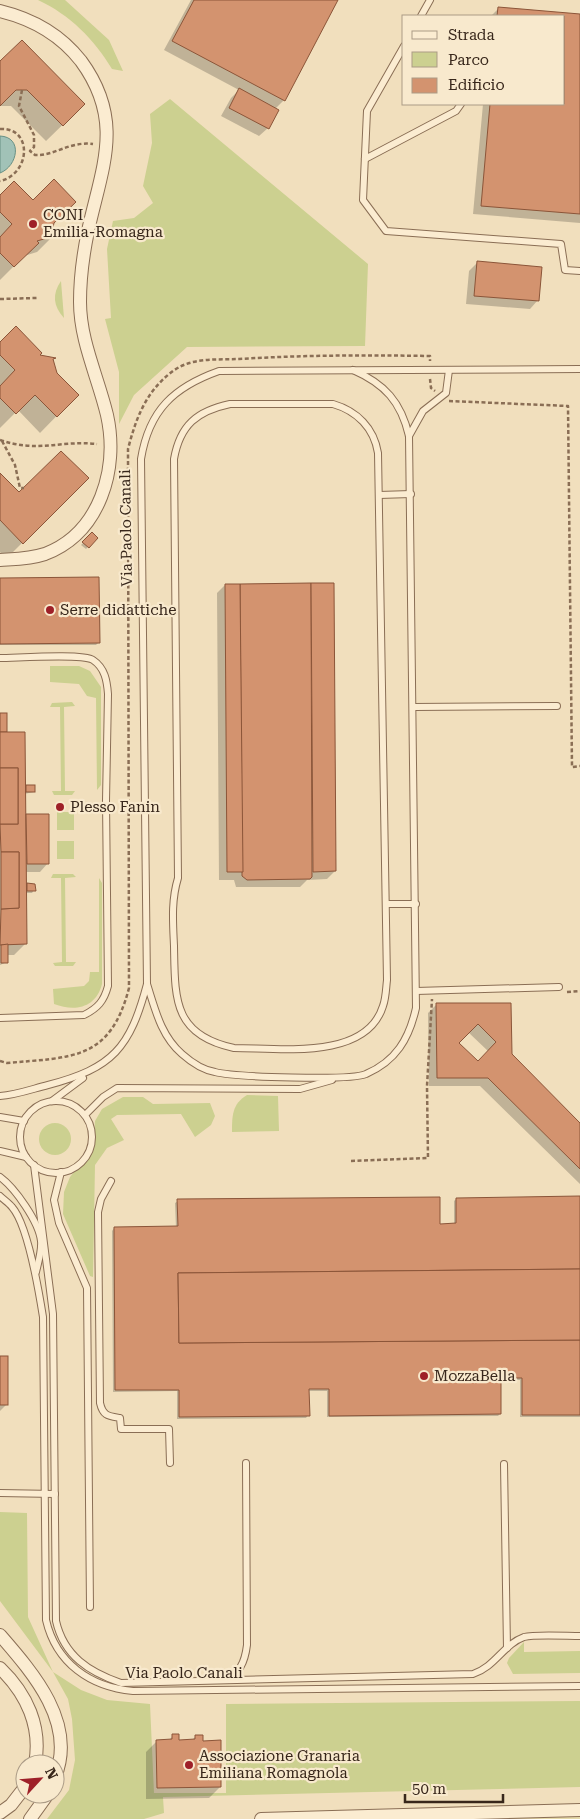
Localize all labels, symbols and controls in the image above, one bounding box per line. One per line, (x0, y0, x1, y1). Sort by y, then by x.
legend (402, 15, 565, 105)
text: Strada (448, 26, 495, 44)
text: Parco (448, 51, 489, 69)
text: Edificio (448, 76, 505, 94)
place label: CONI Emilia-Romagna (43, 206, 163, 241)
marker: CONI Emilia-Romagna (27, 218, 39, 230)
street label: Via Paolo Canali (116, 469, 136, 587)
place label: Serre didattiche (60, 601, 176, 619)
marker: Serre didattiche (44, 604, 56, 616)
place label: Plesso Fanin (70, 798, 160, 816)
marker: Plesso Fanin (54, 801, 66, 813)
place label: MozzaBella (434, 1367, 515, 1385)
marker: MozzaBella (418, 1370, 430, 1382)
street label: Via Paolo Canali (125, 1664, 243, 1682)
place label: Associazione Granaria Emiliana Romagnola (199, 1747, 360, 1782)
north arrow (15, 1754, 65, 1804)
marker: Associazione Granaria Emiliana Romagnola (183, 1759, 195, 1771)
text: N (42, 1765, 61, 1782)
scale bar (405, 1772, 502, 1804)
text: 50 m (412, 1780, 447, 1798)

